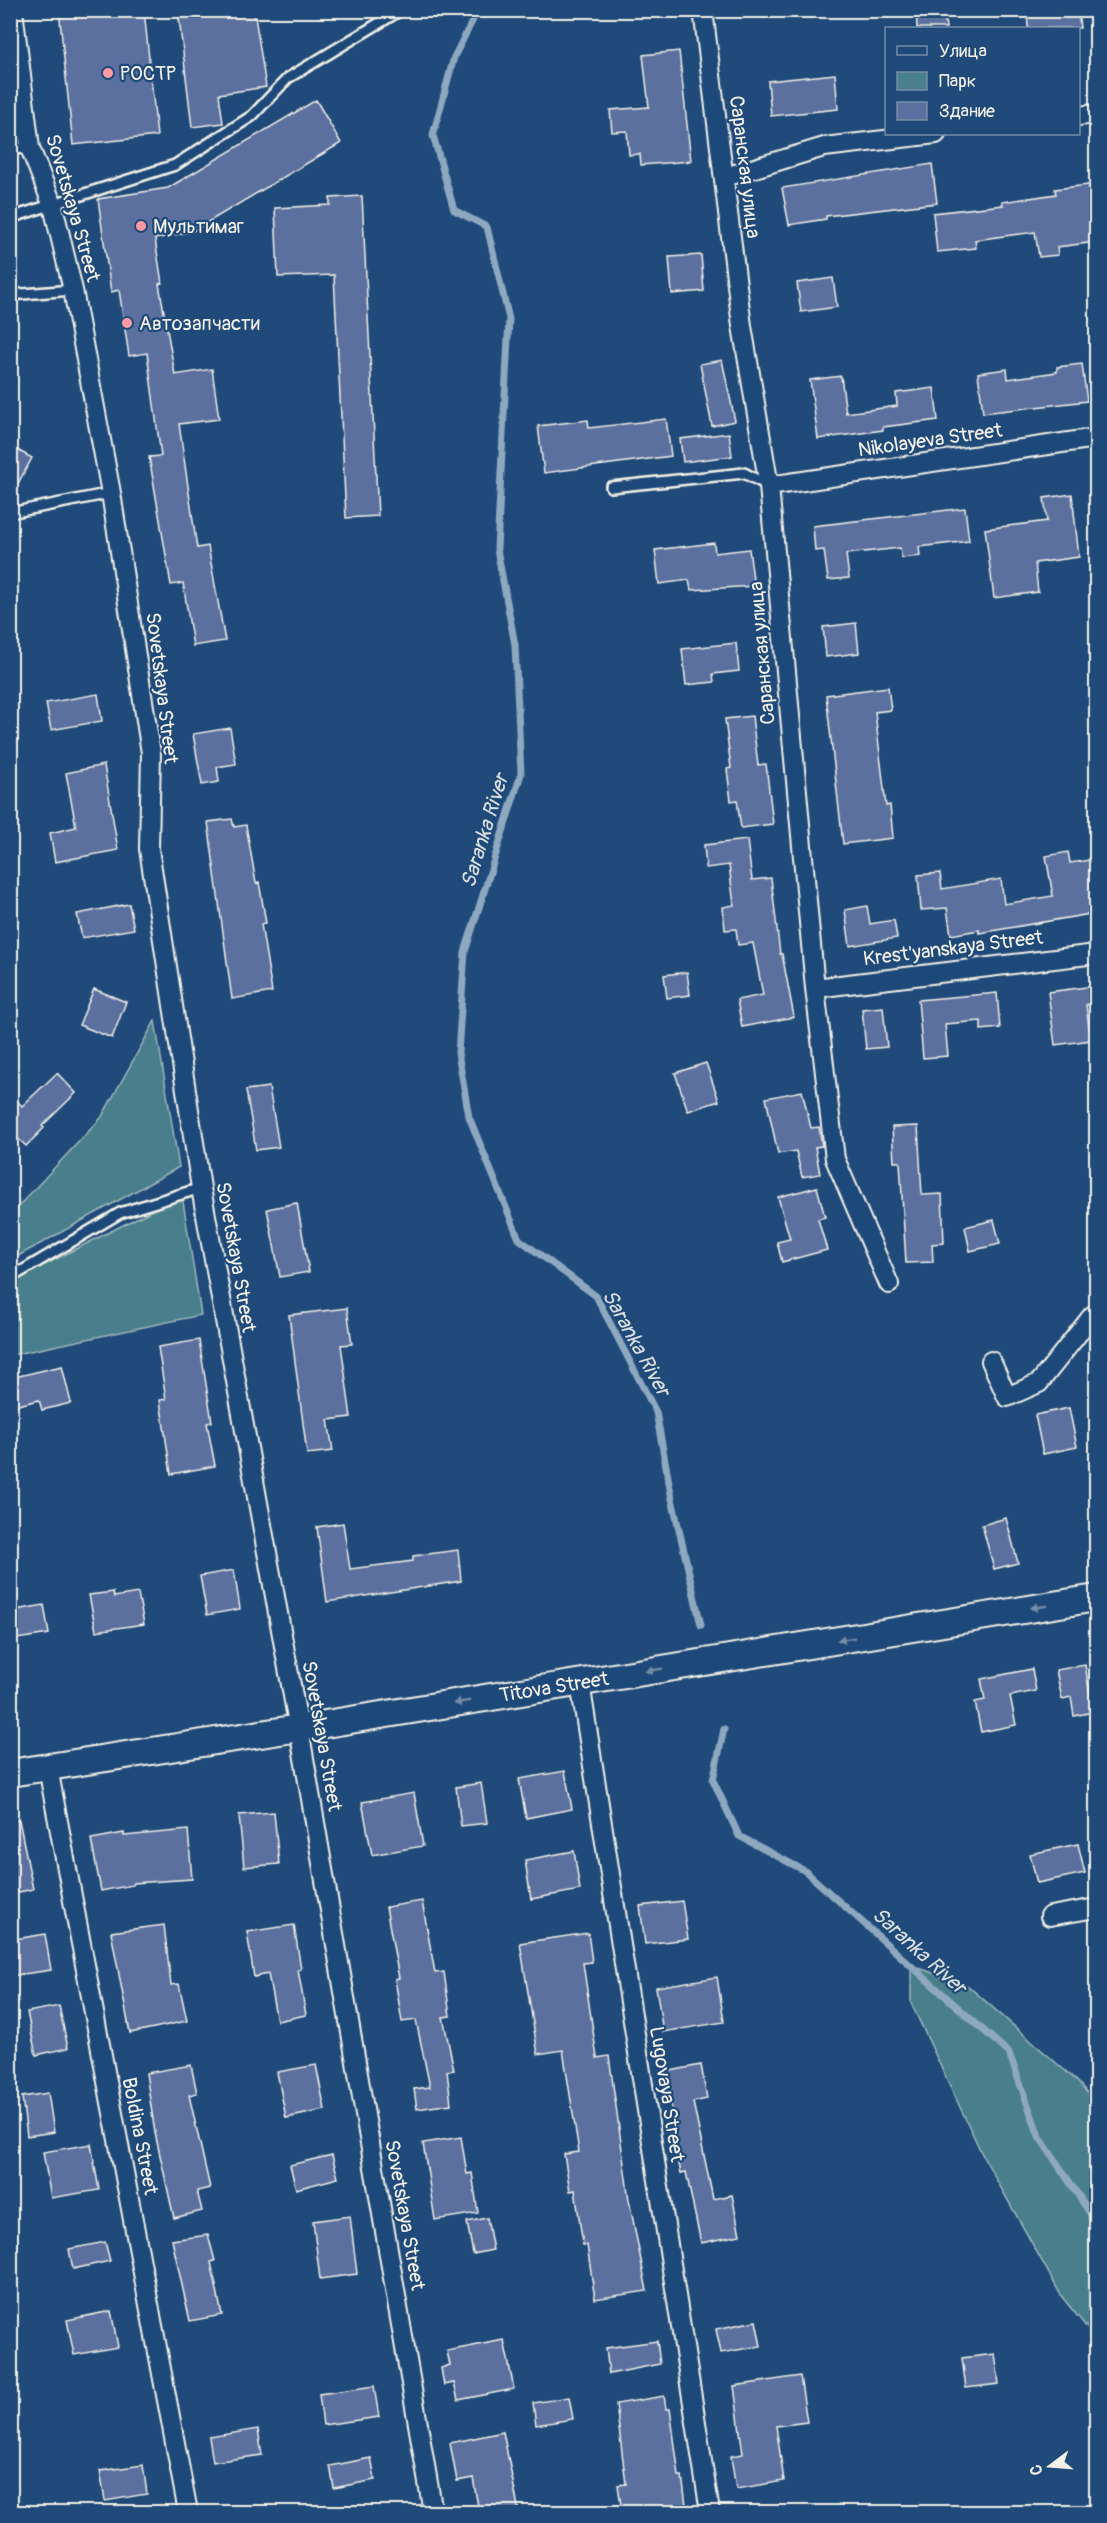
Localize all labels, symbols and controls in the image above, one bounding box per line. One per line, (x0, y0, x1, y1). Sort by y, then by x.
legend (885, 27, 1080, 135)
text: Улица (939, 40, 987, 63)
place label: РОСТР (120, 61, 176, 86)
marker: РОСТР (101, 66, 115, 80)
text: Парк (939, 70, 976, 93)
street label: Саранская улица (724, 94, 766, 240)
text: Здание (939, 100, 995, 123)
street label: Sovetskaya Street (40, 131, 106, 286)
place label: Мультимаг (153, 214, 244, 239)
marker: Мультимаг (134, 219, 148, 233)
place label: Автозапчасти (139, 311, 260, 336)
marker: Автозапчасти (120, 316, 134, 330)
street label: Nikolayeva Street (856, 417, 1005, 462)
street label: Саранская улица (743, 580, 781, 726)
street label: Sovetskaya Street (140, 611, 184, 766)
water label: Saranka River (455, 769, 516, 891)
street label: Krest'yanskaya Street (862, 924, 1045, 971)
street label: Sovetskaya Street (210, 1180, 262, 1335)
water label: Saranka River (596, 1285, 677, 1403)
one-way arrow (1029, 1603, 1048, 1612)
one-way arrow (837, 1634, 856, 1643)
street label: Sovetskaya Street (296, 1659, 348, 1814)
street label: Titova Street (498, 1666, 611, 1708)
one-way arrow (644, 1666, 663, 1675)
one-way arrow (452, 1698, 471, 1707)
water label: Saranka River (866, 1902, 974, 2002)
street label: Lugovaya Street (644, 2024, 690, 2164)
street label: Boldina Street (116, 2075, 164, 2198)
street label: Sovetskaya Street (379, 2138, 431, 2293)
north arrow (1020, 2436, 1080, 2496)
text: С (1026, 2462, 1048, 2477)

